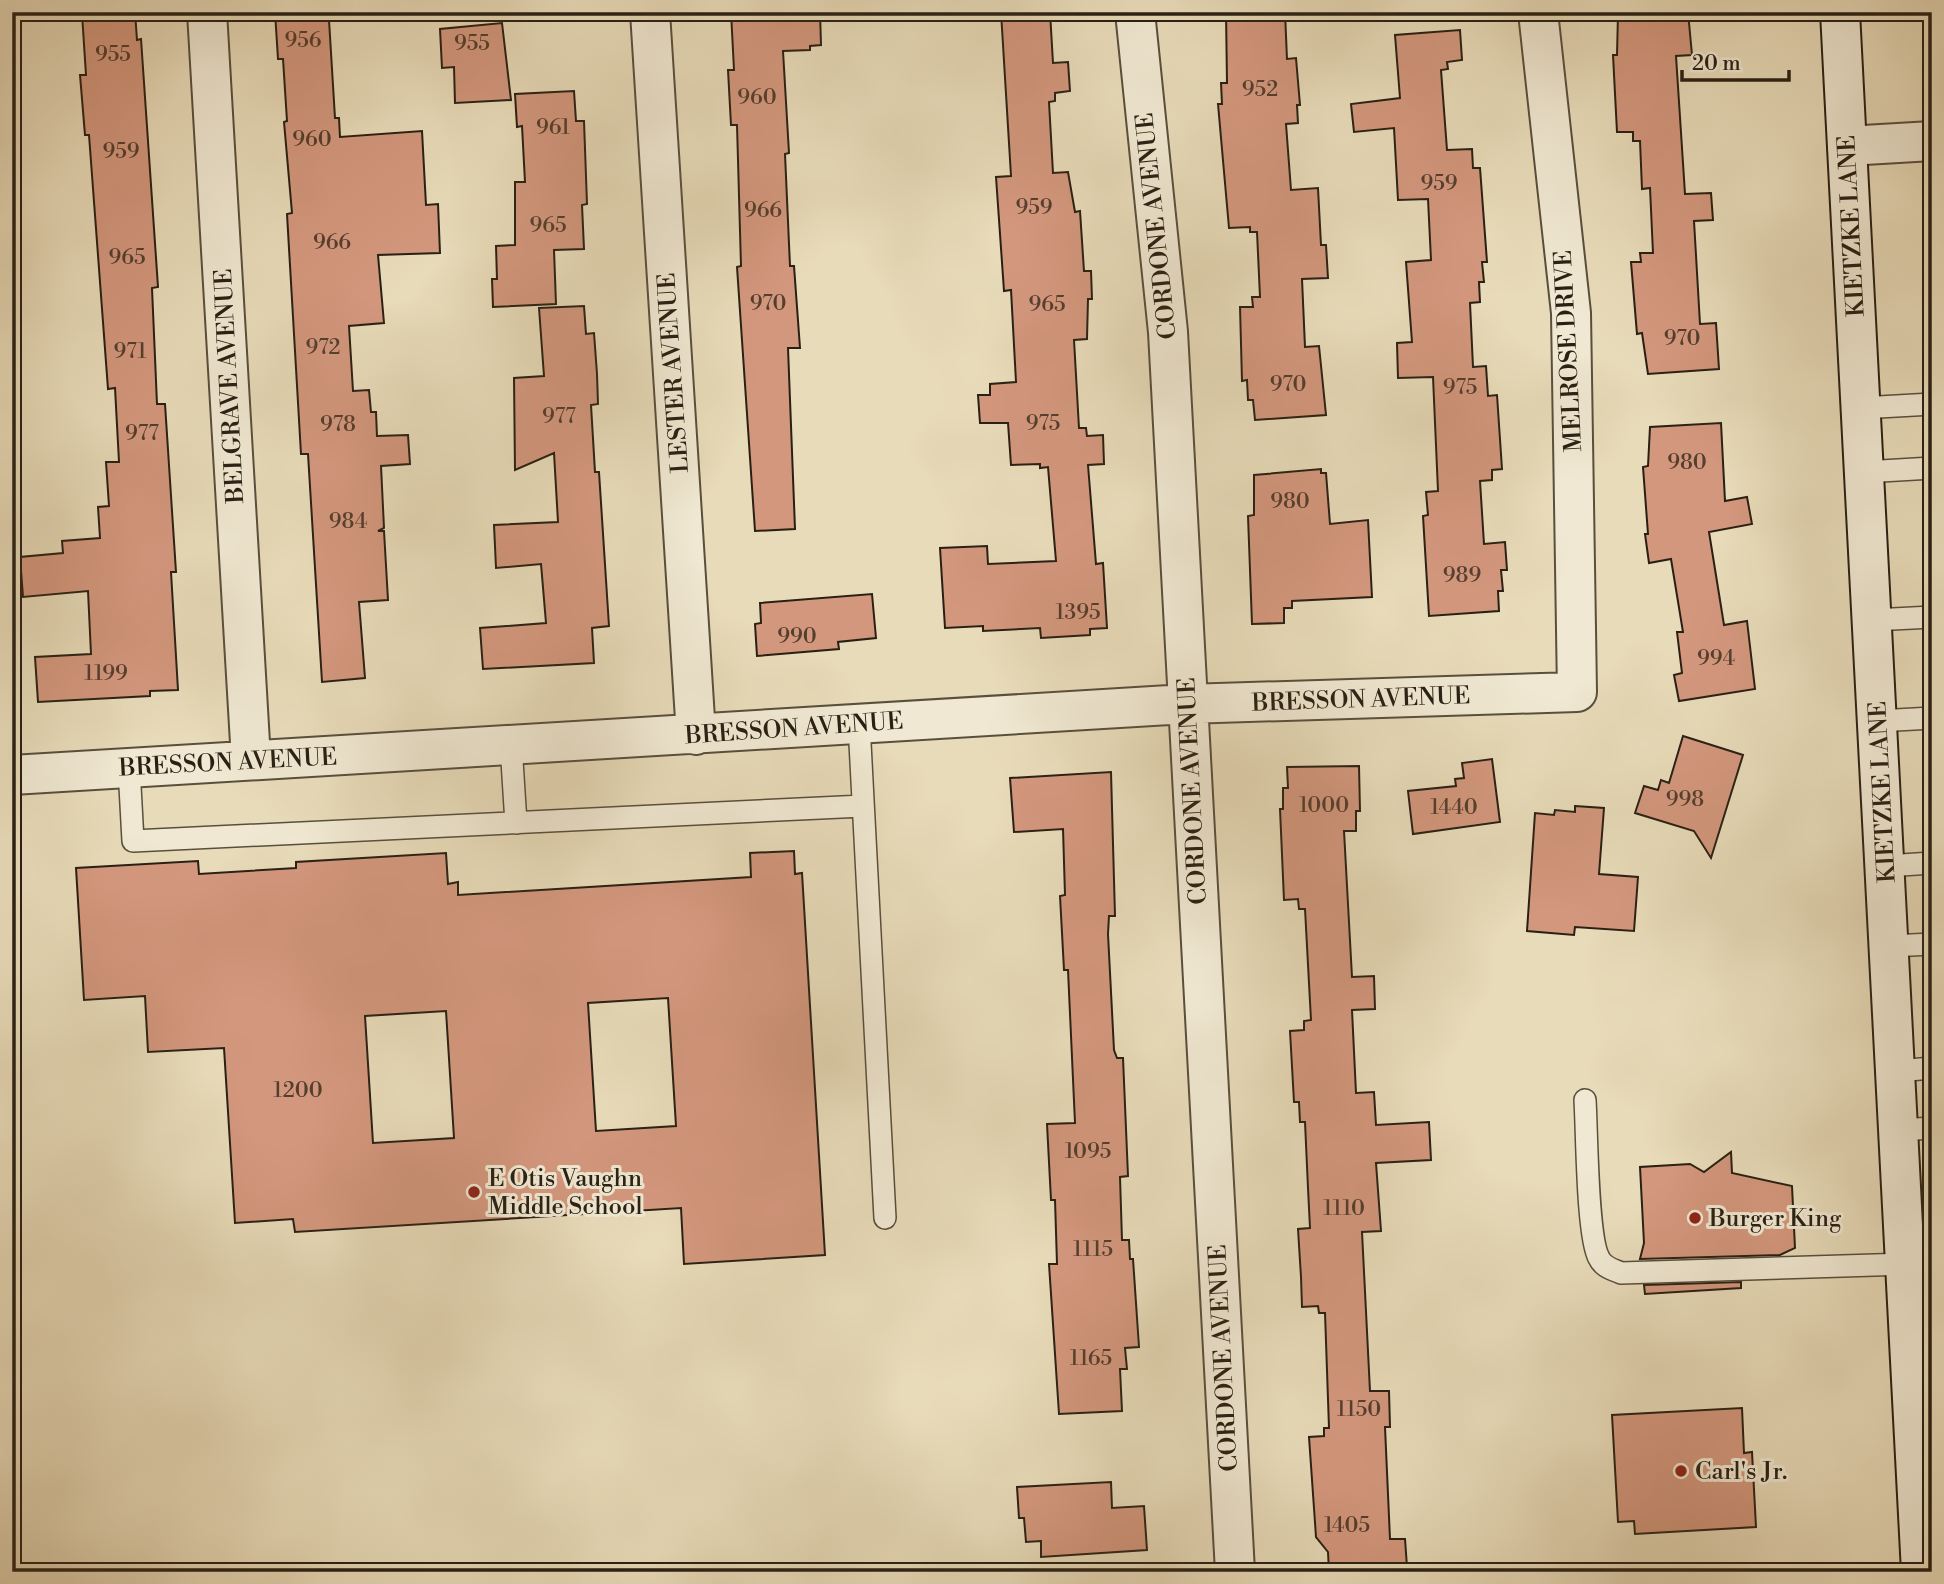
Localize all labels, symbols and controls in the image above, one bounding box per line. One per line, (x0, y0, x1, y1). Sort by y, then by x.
house number: 956 (284, 28, 322, 54)
house number: 955 (454, 31, 490, 57)
scale bar (1682, 38, 1788, 82)
house number: 955 (95, 42, 131, 68)
text: 20 m (1692, 51, 1741, 77)
house number: 952 (1242, 77, 1278, 103)
house number: 960 (737, 85, 777, 111)
street label: CORDONE AVENUE (1130, 111, 1184, 341)
house number: 961 (536, 115, 570, 141)
house number: 960 (292, 127, 332, 153)
street label: KIETZKE LANE (1832, 134, 1872, 318)
house number: 959 (102, 139, 140, 165)
house number: 959 (1420, 171, 1458, 197)
house number: 959 (1015, 195, 1053, 221)
house number: 966 (744, 198, 782, 224)
house number: 965 (529, 213, 567, 239)
house number: 966 (313, 230, 351, 256)
house number: 965 (108, 245, 146, 271)
street label: MELROSE DRIVE (1549, 249, 1589, 453)
street label: BELGRAVE AVENUE (209, 268, 251, 505)
street label: LESTER AVENUE (652, 272, 696, 474)
house number: 970 (750, 291, 786, 317)
house number: 965 (1028, 292, 1066, 318)
house number: 970 (1664, 326, 1700, 352)
house number: 972 (305, 335, 341, 361)
house number: 971 (113, 339, 147, 365)
house number: 970 (1270, 372, 1306, 398)
house number: 975 (1443, 375, 1477, 401)
house number: 977 (542, 404, 576, 430)
house number: 975 (1026, 411, 1060, 437)
house number: 978 (320, 412, 356, 438)
house number: 977 (125, 421, 159, 447)
house number: 980 (1667, 450, 1707, 476)
house number: 980 (1270, 489, 1310, 515)
house number: 984 (329, 509, 367, 535)
house number: 989 (1443, 563, 1481, 589)
house number: 1395 (1056, 600, 1100, 626)
house number: 990 (777, 624, 817, 650)
house number: 994 (1697, 646, 1735, 672)
house number: 1199 (84, 661, 128, 687)
street label: CORDONE AVENUE (1172, 676, 1214, 905)
street label: BRESSON AVENUE (1250, 681, 1471, 719)
street label: KIETZKE LANE (1863, 700, 1903, 884)
street label: BRESSON AVENUE (683, 706, 904, 752)
street label: BRESSON AVENUE (117, 742, 338, 784)
house number: 998 (1666, 787, 1704, 813)
house number: 1000 (1299, 793, 1349, 819)
house number: 1440 (1430, 795, 1478, 821)
house number: 1200 (273, 1078, 323, 1104)
house number: 1095 (1065, 1139, 1111, 1165)
place label: E Otis Vaughn Middle School (488, 1164, 643, 1222)
marker: E Otis Vaughn Middle School (466, 1184, 482, 1200)
house number: 1110 (1323, 1196, 1365, 1222)
place label: Burger King (1708, 1204, 1842, 1234)
marker: Burger King (1687, 1210, 1703, 1226)
house number: 1115 (1073, 1237, 1113, 1263)
street label: CORDONE AVENUE (1203, 1243, 1245, 1472)
house number: 1165 (1070, 1346, 1112, 1372)
house number: 1150 (1337, 1397, 1381, 1423)
place label: Carl's Jr. (1695, 1457, 1787, 1487)
marker: Carl's Jr. (1673, 1463, 1689, 1479)
house number: 1405 (1324, 1513, 1370, 1539)

